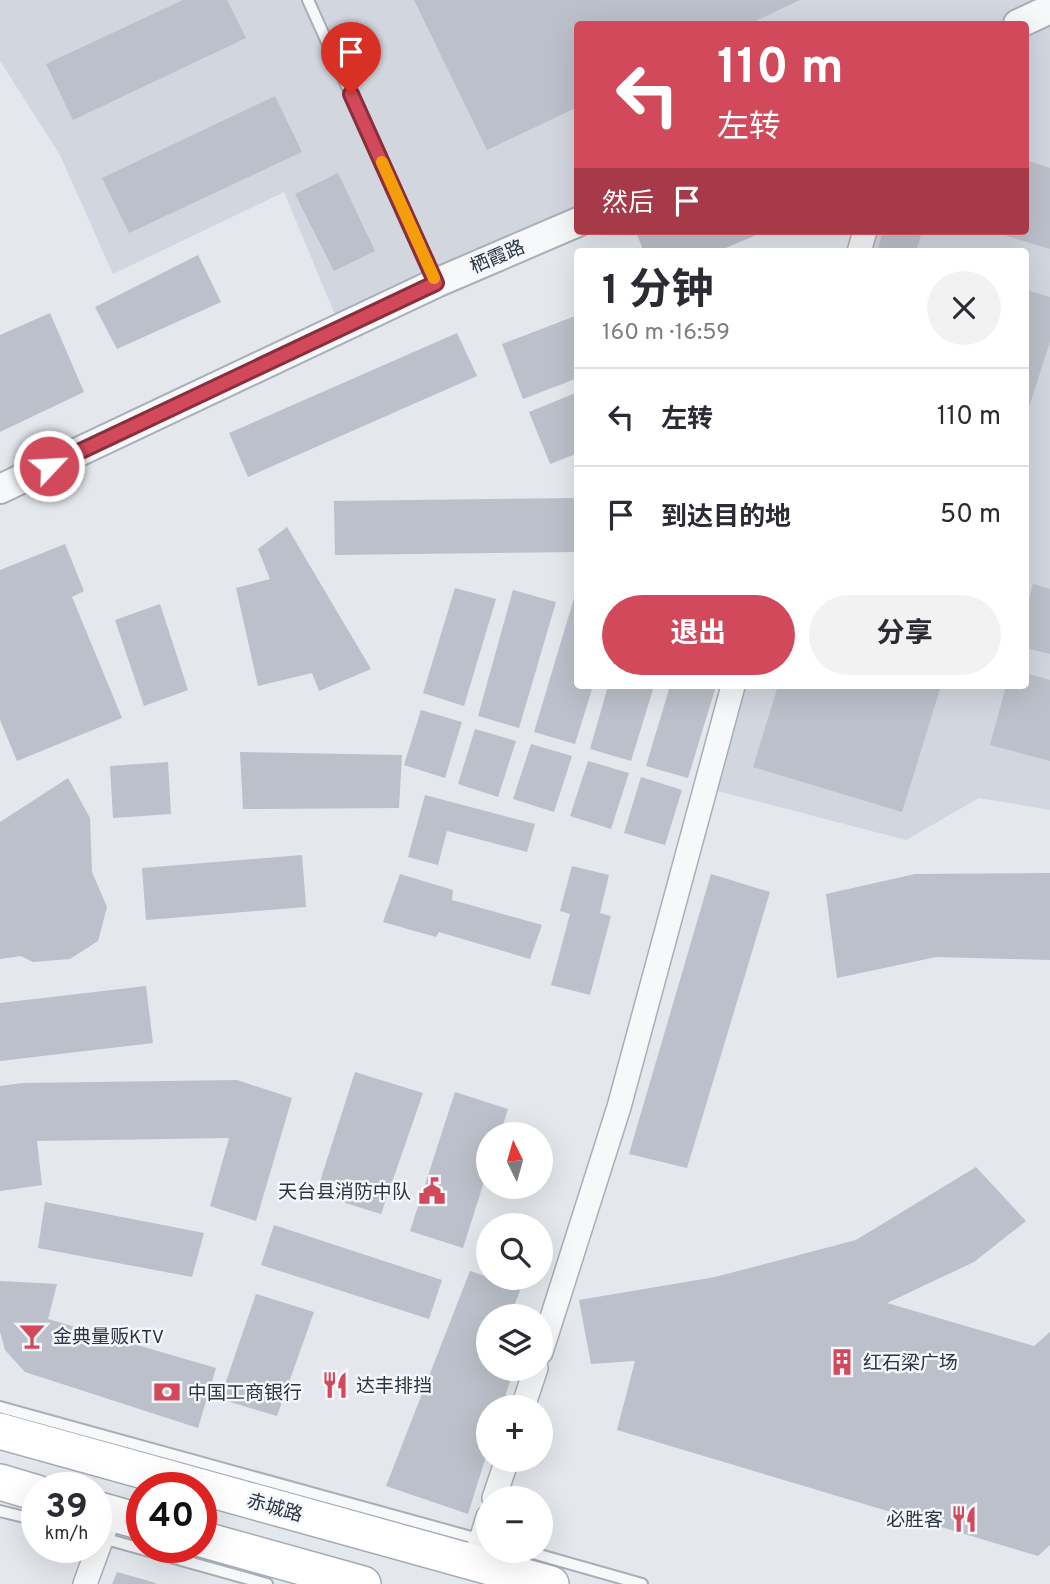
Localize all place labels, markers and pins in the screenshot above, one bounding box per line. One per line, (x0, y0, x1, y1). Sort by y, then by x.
pin (321, 22, 381, 94)
public building icon: 天台县消防中队 (417, 1176, 447, 1206)
place label: 天台县消防中队 (278, 1181, 411, 1205)
bar icon: 金典量贩KTV (17, 1321, 47, 1351)
place label: 金典量贩KTV (53, 1326, 164, 1350)
building icon: 红石梁广场 (827, 1347, 857, 1377)
place label: 红石梁广场 (863, 1352, 958, 1376)
restaurant icon: 达丰排挡 (320, 1370, 350, 1400)
place label: 达丰排挡 (356, 1375, 432, 1399)
bank icon: 中国工商银行 (152, 1377, 182, 1407)
place label: 中国工商银行 (188, 1382, 302, 1406)
restaurant icon: 必胜客 (949, 1504, 979, 1534)
place label: 必胜客 (886, 1509, 943, 1533)

